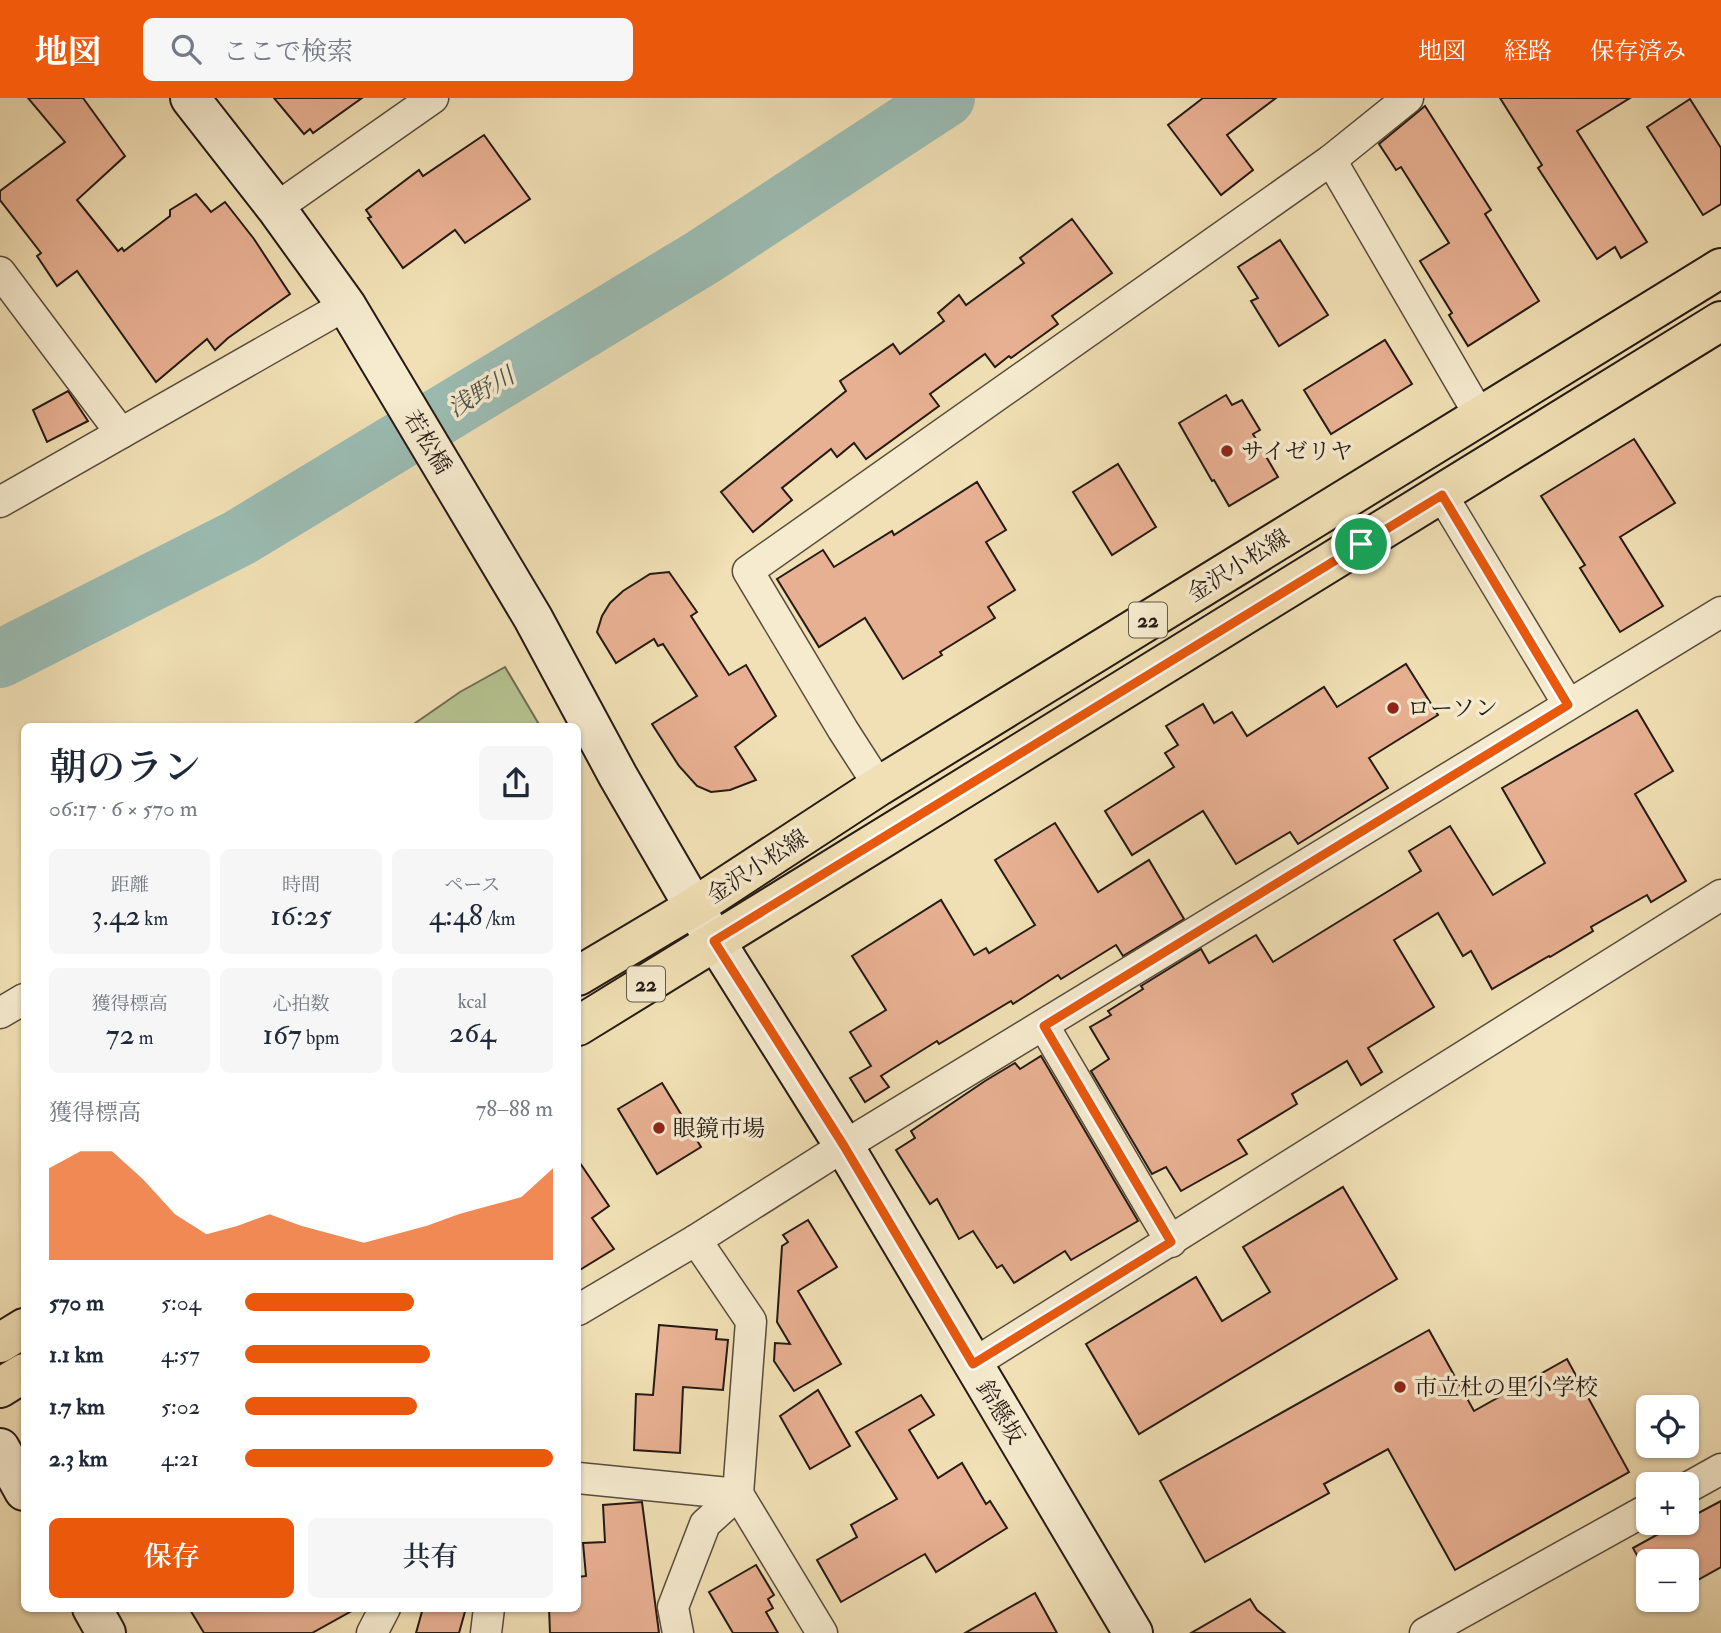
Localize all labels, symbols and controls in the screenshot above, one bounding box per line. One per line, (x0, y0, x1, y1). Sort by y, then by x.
search box (143, 18, 633, 81)
icon: search (167, 30, 205, 68)
text: 地図 (35, 32, 101, 73)
text: ここで検索 (223, 36, 353, 68)
text: 地図 (1418, 36, 1466, 67)
text: 経路 (1504, 36, 1552, 67)
text: 保存済み (1590, 36, 1686, 67)
water label: 浅野川 (442, 359, 523, 424)
street label: 若松橋 (397, 405, 458, 479)
place label: サイゼリヤ (1241, 437, 1353, 466)
marker: サイゼリヤ (1219, 443, 1235, 459)
pin (1331, 514, 1391, 574)
street label: 金沢小松線 (1182, 523, 1295, 608)
icon: arrive (1342, 525, 1380, 563)
road number: 22 (1129, 602, 1167, 638)
place label: ローソン (1407, 694, 1498, 723)
marker: ローソン (1385, 700, 1401, 716)
text: 朝のラン (49, 744, 201, 792)
button: share (479, 746, 553, 820)
text: 06:17 · 6 × 570 m (49, 794, 198, 823)
street label: 金沢小松線 (701, 823, 813, 910)
text: 距離 (111, 873, 149, 897)
text: 時間 (282, 873, 320, 897)
text: ペース (444, 873, 500, 897)
text: 3.42 (91, 897, 140, 934)
text: 16:25 (270, 897, 332, 934)
text: 4:48 (429, 897, 483, 934)
text: km (140, 907, 168, 931)
text: /km (483, 907, 516, 931)
road number: 22 (627, 966, 665, 1001)
text: kcal (458, 990, 487, 1014)
text: 獲得標高 (92, 992, 168, 1016)
text: 心拍数 (272, 992, 330, 1016)
text: 264 (449, 1014, 496, 1051)
text: 72 (106, 1016, 135, 1053)
text: 167 (262, 1016, 302, 1053)
text: m (135, 1026, 154, 1050)
text: bpm (302, 1026, 340, 1050)
text: 78–88 m (476, 1094, 553, 1123)
text: 獲得標高 (49, 1098, 141, 1127)
place label: 眼鏡市場 (673, 1114, 765, 1143)
marker: 眼鏡市場 (651, 1120, 667, 1136)
text: 570 m (49, 1288, 104, 1317)
text: 5:04 (161, 1288, 201, 1317)
text: 1.1 km (49, 1340, 104, 1369)
text: 4:57 (161, 1340, 200, 1369)
place label: 市立杜の里小学校 (1414, 1373, 1598, 1402)
street label: 鈴懸坂 (970, 1375, 1031, 1449)
marker: 市立杜の里小学校 (1392, 1379, 1408, 1395)
text: 1.7 km (49, 1392, 105, 1421)
text: 5:02 (161, 1392, 200, 1421)
map controls (1636, 1395, 1699, 1612)
button: locate (1636, 1395, 1699, 1458)
text: 2.3 km (49, 1444, 108, 1473)
text: 4:21 (161, 1444, 199, 1473)
button: + (1636, 1472, 1699, 1535)
button: 保存 (49, 1518, 294, 1598)
button: 共有 (308, 1518, 553, 1598)
button: − (1636, 1549, 1699, 1612)

